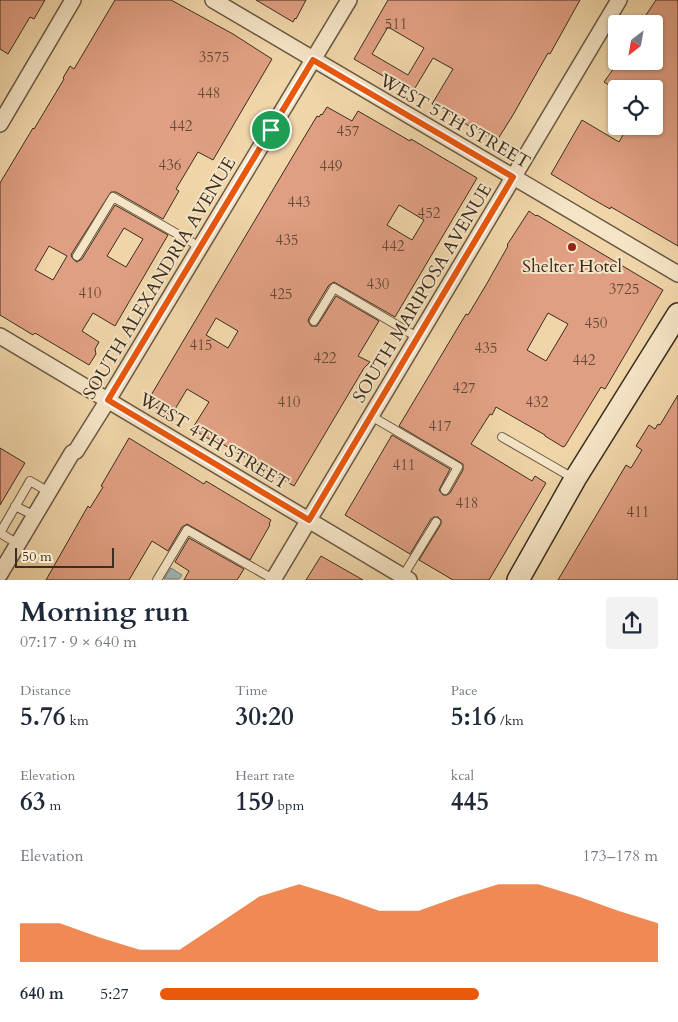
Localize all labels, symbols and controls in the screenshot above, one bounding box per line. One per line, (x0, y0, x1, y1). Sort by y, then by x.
house number: 511 (384, 14, 408, 34)
north arrow (608, 15, 662, 70)
map controls (608, 15, 663, 135)
house number: 3575 (199, 47, 229, 67)
street label: WEST 5TH STREET (374, 67, 535, 175)
button: locate (608, 80, 663, 135)
house number: 448 (197, 83, 221, 103)
pin (250, 109, 292, 151)
house number: 442 (169, 116, 193, 136)
icon: arrive (257, 116, 285, 144)
house number: 457 (336, 121, 360, 141)
street label: SOUTH ALEXANDRIA AVENUE (77, 152, 242, 404)
house number: 436 (158, 155, 182, 175)
house number: 449 (319, 156, 343, 176)
street label: SOUTH MARIPOSA AVENUE (347, 179, 498, 408)
house number: 443 (287, 192, 311, 212)
house number: 452 (417, 203, 441, 223)
house number: 435 (275, 230, 299, 250)
house number: 442 (381, 236, 405, 256)
marker: Shelter Hotel (566, 241, 578, 253)
place label: Shelter Hotel (522, 254, 622, 279)
house number: 430 (366, 274, 390, 294)
house number: 3725 (609, 279, 639, 299)
house number: 410 (78, 283, 102, 303)
house number: 425 (269, 284, 293, 304)
house number: 450 (584, 313, 608, 333)
house number: 415 (189, 335, 213, 355)
house number: 435 (474, 338, 498, 358)
house number: 422 (313, 348, 337, 368)
house number: 442 (572, 350, 596, 370)
house number: 427 (452, 378, 476, 398)
street label: WEST 4TH STREET (133, 386, 293, 496)
house number: 410 (277, 392, 301, 412)
house number: 432 (525, 392, 549, 412)
house number: 417 (428, 416, 452, 436)
house number: 411 (392, 455, 416, 475)
house number: 418 (455, 493, 479, 513)
house number: 411 (626, 502, 650, 522)
scale bar (15, 544, 114, 568)
text: 50 m (22, 547, 52, 566)
text: Morning run (20, 593, 189, 631)
button: share (606, 597, 658, 649)
text: 07:17 · 9 × 640 m (20, 631, 137, 653)
text: Distance (20, 681, 71, 700)
text: Time (235, 681, 268, 700)
text: Pace (451, 681, 478, 700)
text: 5.76 (20, 700, 66, 734)
text: 30:20 (235, 700, 294, 734)
text: 5:16 (451, 700, 496, 734)
text: km (66, 711, 89, 730)
text: /km (496, 711, 524, 730)
text: Elevation (20, 766, 76, 785)
text: Heart rate (235, 766, 295, 785)
text: kcal (451, 766, 474, 785)
text: 63 (20, 785, 46, 819)
text: 159 (235, 785, 274, 819)
text: 445 (451, 785, 489, 819)
text: m (46, 796, 61, 815)
text: bpm (274, 796, 304, 815)
text: Elevation (20, 845, 84, 867)
text: 173–178 m (582, 845, 658, 867)
text: 640 m (20, 983, 64, 1005)
text: 5:27 (100, 983, 129, 1005)

